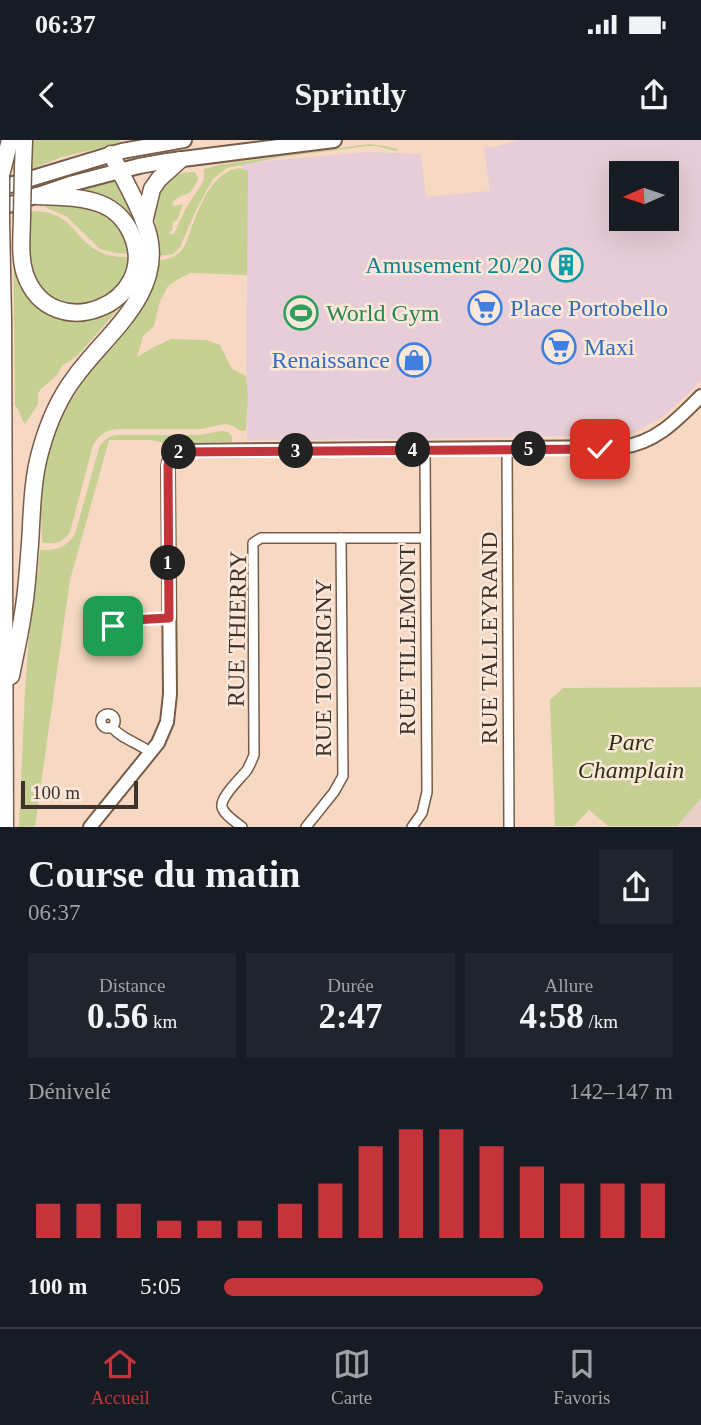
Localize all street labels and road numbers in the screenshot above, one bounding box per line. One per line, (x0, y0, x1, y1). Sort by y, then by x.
street label: RUE TALLEYRAND (476, 532, 502, 744)
street label: RUE TILLEMONT (394, 544, 420, 735)
street label: RUE THIERRY (223, 551, 251, 707)
street label: RUE TOURIGNY (310, 579, 336, 757)

